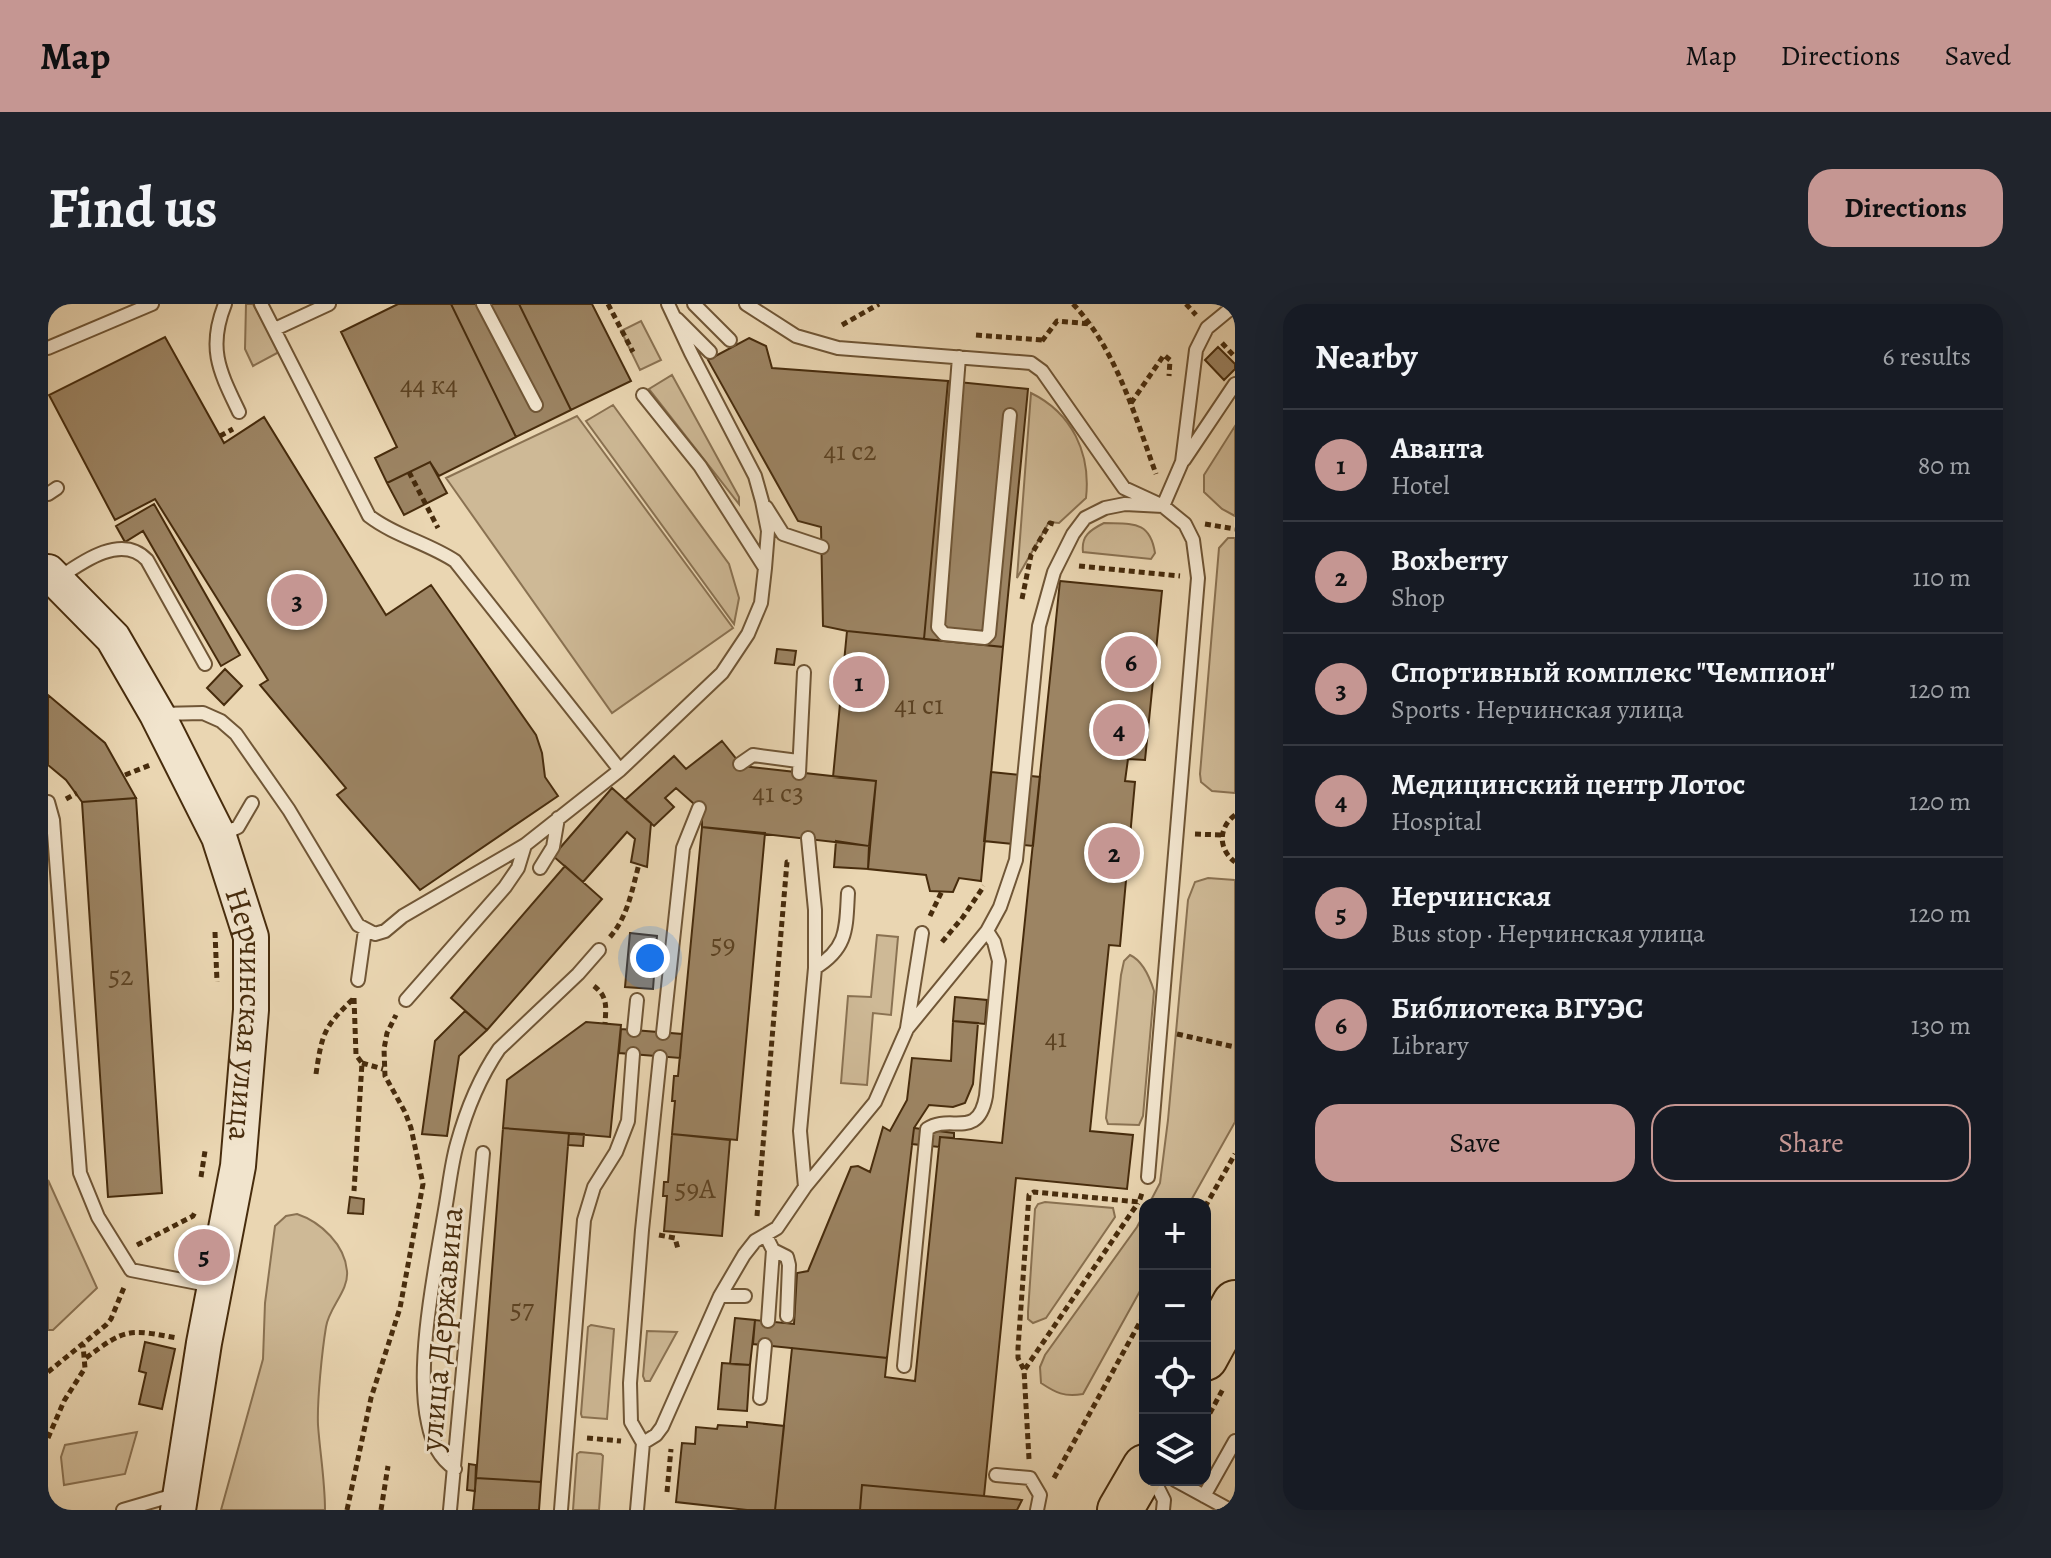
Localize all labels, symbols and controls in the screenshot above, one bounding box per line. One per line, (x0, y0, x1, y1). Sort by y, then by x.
text: Map (40, 30, 110, 82)
text: Map (1685, 37, 1736, 75)
text: Directions (1780, 37, 1901, 75)
text: Saved (1945, 37, 2011, 75)
button: Directions (1808, 169, 2003, 247)
text: Find us (48, 170, 218, 246)
text: Nearby (1315, 333, 1418, 380)
text: 6 results (1883, 339, 1971, 374)
house number: 44 к4 (400, 366, 458, 404)
text: Аванта (1391, 428, 1484, 468)
house number: 41 с2 (823, 432, 877, 470)
text: 1 (1336, 448, 1346, 483)
text: 80 m (1918, 448, 1971, 483)
text: Hotel (1391, 468, 1450, 503)
text: Boxberry (1391, 540, 1508, 580)
text: 2 (1335, 560, 1347, 595)
text: 110 m (1913, 560, 1971, 595)
pin: 3 (271, 570, 323, 630)
text: Shop (1391, 580, 1445, 615)
pin: 6 (1105, 632, 1157, 692)
pin: 1 (833, 652, 885, 712)
text: Спортивный комплекс "Чемпион" (1391, 652, 1835, 692)
text: 3 (1335, 672, 1347, 707)
text: 120 m (1909, 672, 1971, 707)
house number: 41 с1 (894, 686, 944, 724)
text: Sports · Нерчинская улица (1391, 692, 1684, 727)
pin: 4 (1093, 700, 1145, 760)
text: Медицинский центр Лотос (1391, 764, 1746, 804)
house number: 41 с3 (752, 774, 804, 812)
text: 4 (1335, 784, 1347, 819)
text: 120 m (1909, 784, 1971, 819)
text: Hospital (1391, 804, 1482, 839)
pin: 2 (1088, 823, 1140, 883)
text: Нерчинская (1391, 876, 1551, 916)
street label: Нерчинская улица (214, 882, 273, 1143)
text: 5 (1335, 896, 1347, 931)
text: 120 m (1909, 896, 1971, 931)
text: Bus stop · Нерчинская улица (1391, 916, 1705, 951)
house number: 59 (711, 925, 735, 963)
your location (630, 938, 670, 978)
house number: 52 (108, 957, 134, 995)
text: Библиотека ВГУЭС (1391, 988, 1643, 1028)
text: 6 (1335, 1008, 1347, 1043)
text: 130 m (1911, 1008, 1971, 1043)
house number: 41 (1045, 1019, 1067, 1057)
text: Library (1391, 1028, 1468, 1063)
button: Save (1315, 1104, 1635, 1182)
button: Share (1651, 1104, 1971, 1182)
house number: 59А (674, 1170, 716, 1208)
map controls (1139, 1198, 1211, 1486)
button: + (1139, 1198, 1211, 1270)
street label: улица Державина (408, 1205, 474, 1454)
pin: 5 (178, 1225, 230, 1285)
button: − (1139, 1270, 1211, 1342)
house number: 57 (510, 1290, 534, 1328)
button: locate (1139, 1342, 1211, 1414)
button: layers (1139, 1414, 1211, 1486)

